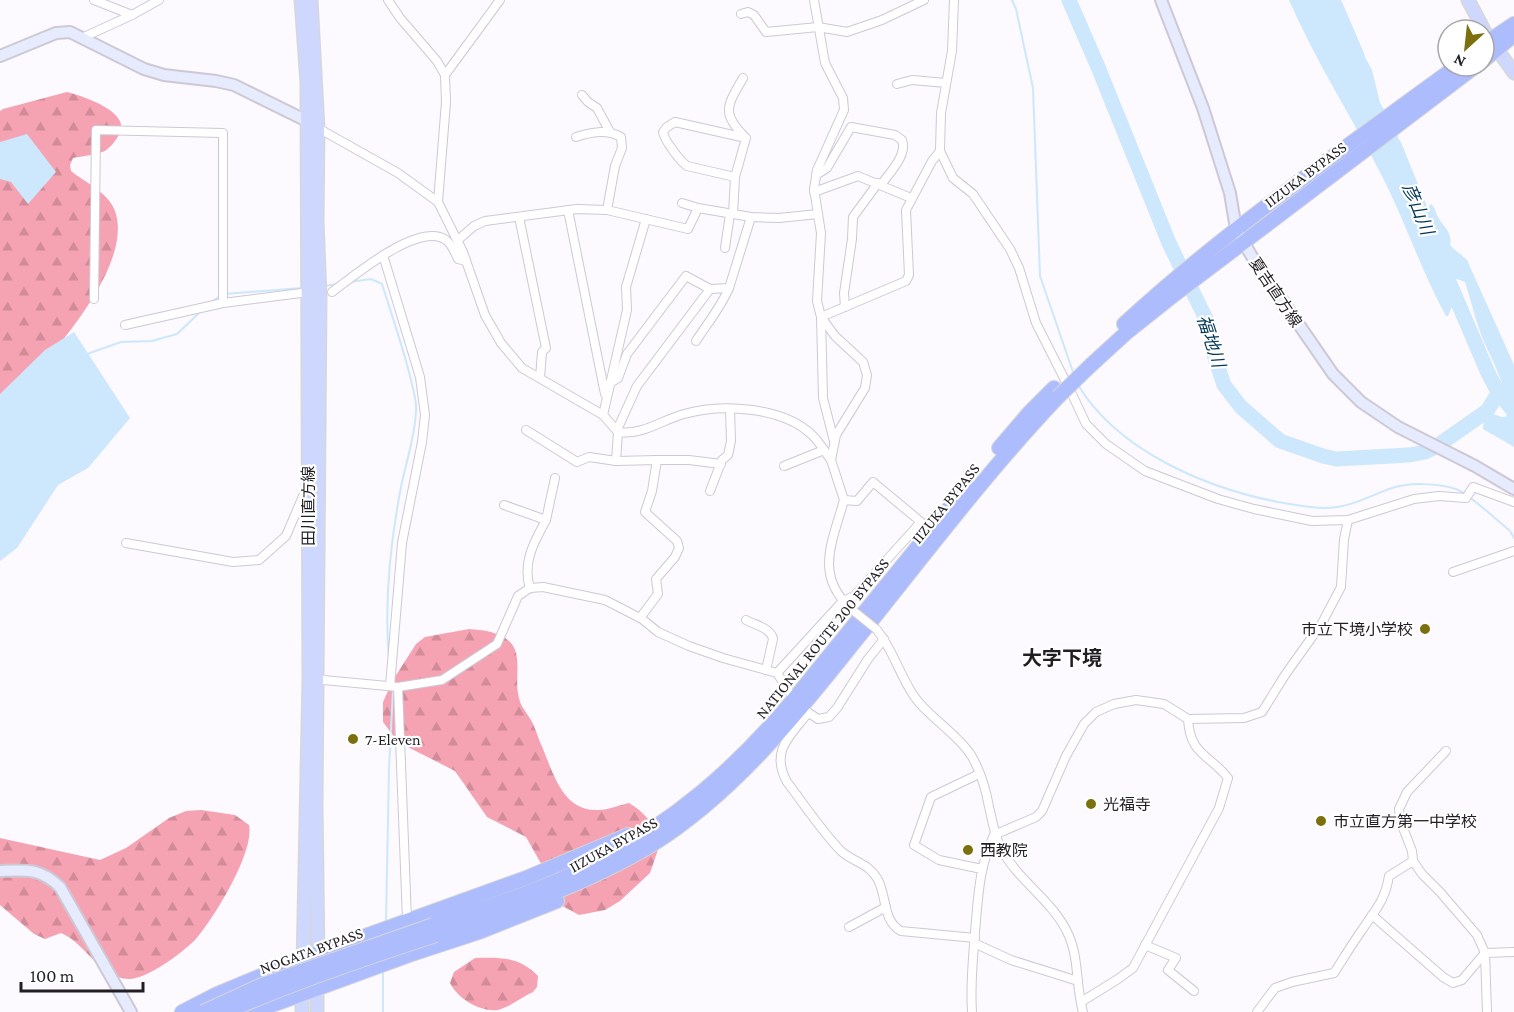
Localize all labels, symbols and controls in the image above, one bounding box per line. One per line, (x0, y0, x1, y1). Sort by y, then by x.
north arrow (1436, 18, 1496, 78)
text: N (1451, 51, 1468, 71)
street label: IIZUKA BYPASS (1261, 138, 1349, 211)
water label: 彦山川 (1399, 180, 1438, 240)
street label: 夏吉直方線 (1246, 254, 1305, 330)
water label: 福地川 (1193, 312, 1229, 372)
street label: IIZUKA BYPASS (908, 460, 983, 547)
street label: 田川直方線 (300, 466, 317, 546)
street label: NATIONAL ROUTE 200 BYPASS (752, 555, 892, 722)
place label: 市立下境小学校 (1301, 621, 1413, 638)
marker: 市立下境小学校 (1418, 622, 1432, 636)
district label: 大字下境 (1022, 647, 1102, 669)
place label: 7-Eleven (365, 731, 421, 748)
marker: 7-Eleven (346, 732, 360, 746)
place label: 光福寺 (1103, 796, 1151, 813)
marker: 光福寺 (1084, 797, 1098, 811)
street label: IIZUKA BYPASS (566, 813, 660, 876)
place label: 市立直方第一中学校 (1333, 813, 1477, 830)
marker: 市立直方第一中学校 (1314, 814, 1328, 828)
place label: 西教院 (980, 842, 1028, 859)
marker: 西教院 (961, 843, 975, 857)
street label: NOGATA BYPASS (257, 924, 365, 977)
scale bar (21, 955, 142, 993)
text: 100 m (30, 966, 75, 986)

